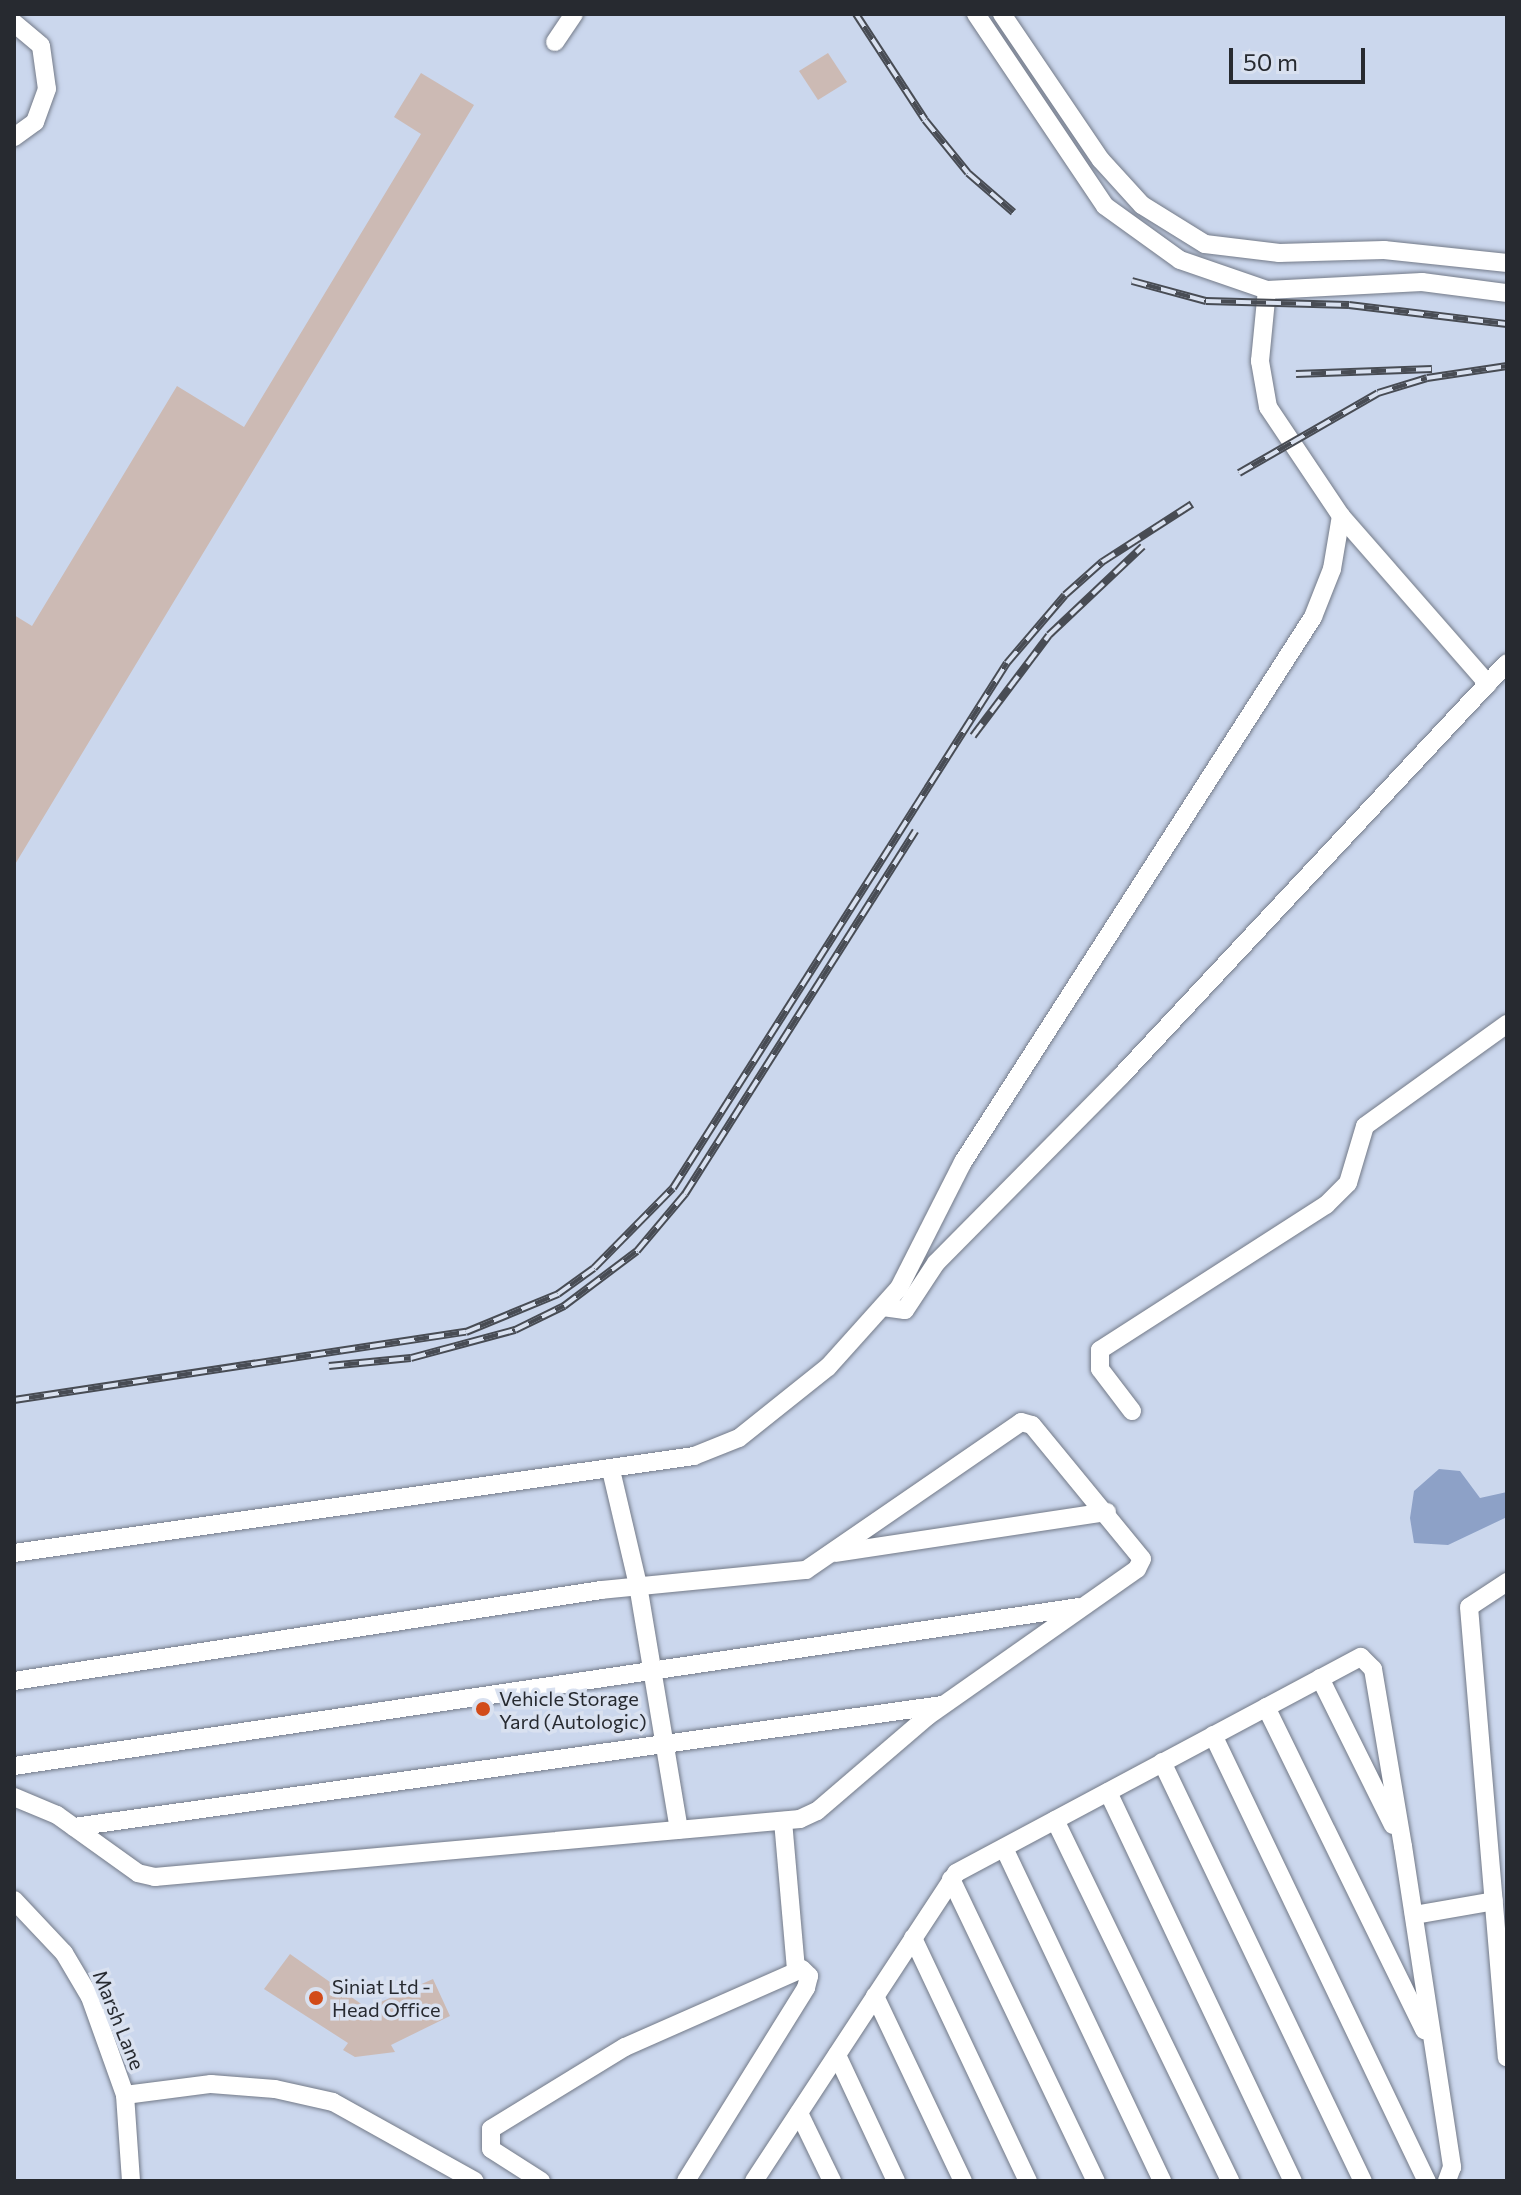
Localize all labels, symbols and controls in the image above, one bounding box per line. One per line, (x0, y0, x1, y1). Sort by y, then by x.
scale bar (1233, 32, 1369, 82)
text: 50 m (1243, 47, 1298, 76)
place label: Vehicle Storage Yard (Autologic) (499, 1686, 647, 1733)
marker: Vehicle Storage Yard (Autologic) (474, 1700, 492, 1718)
street label: Marsh Lane (88, 1967, 150, 2073)
place label: Siniat Ltd - Head Office (332, 1974, 441, 2021)
marker: Siniat Ltd - Head Office (307, 1989, 325, 2007)

